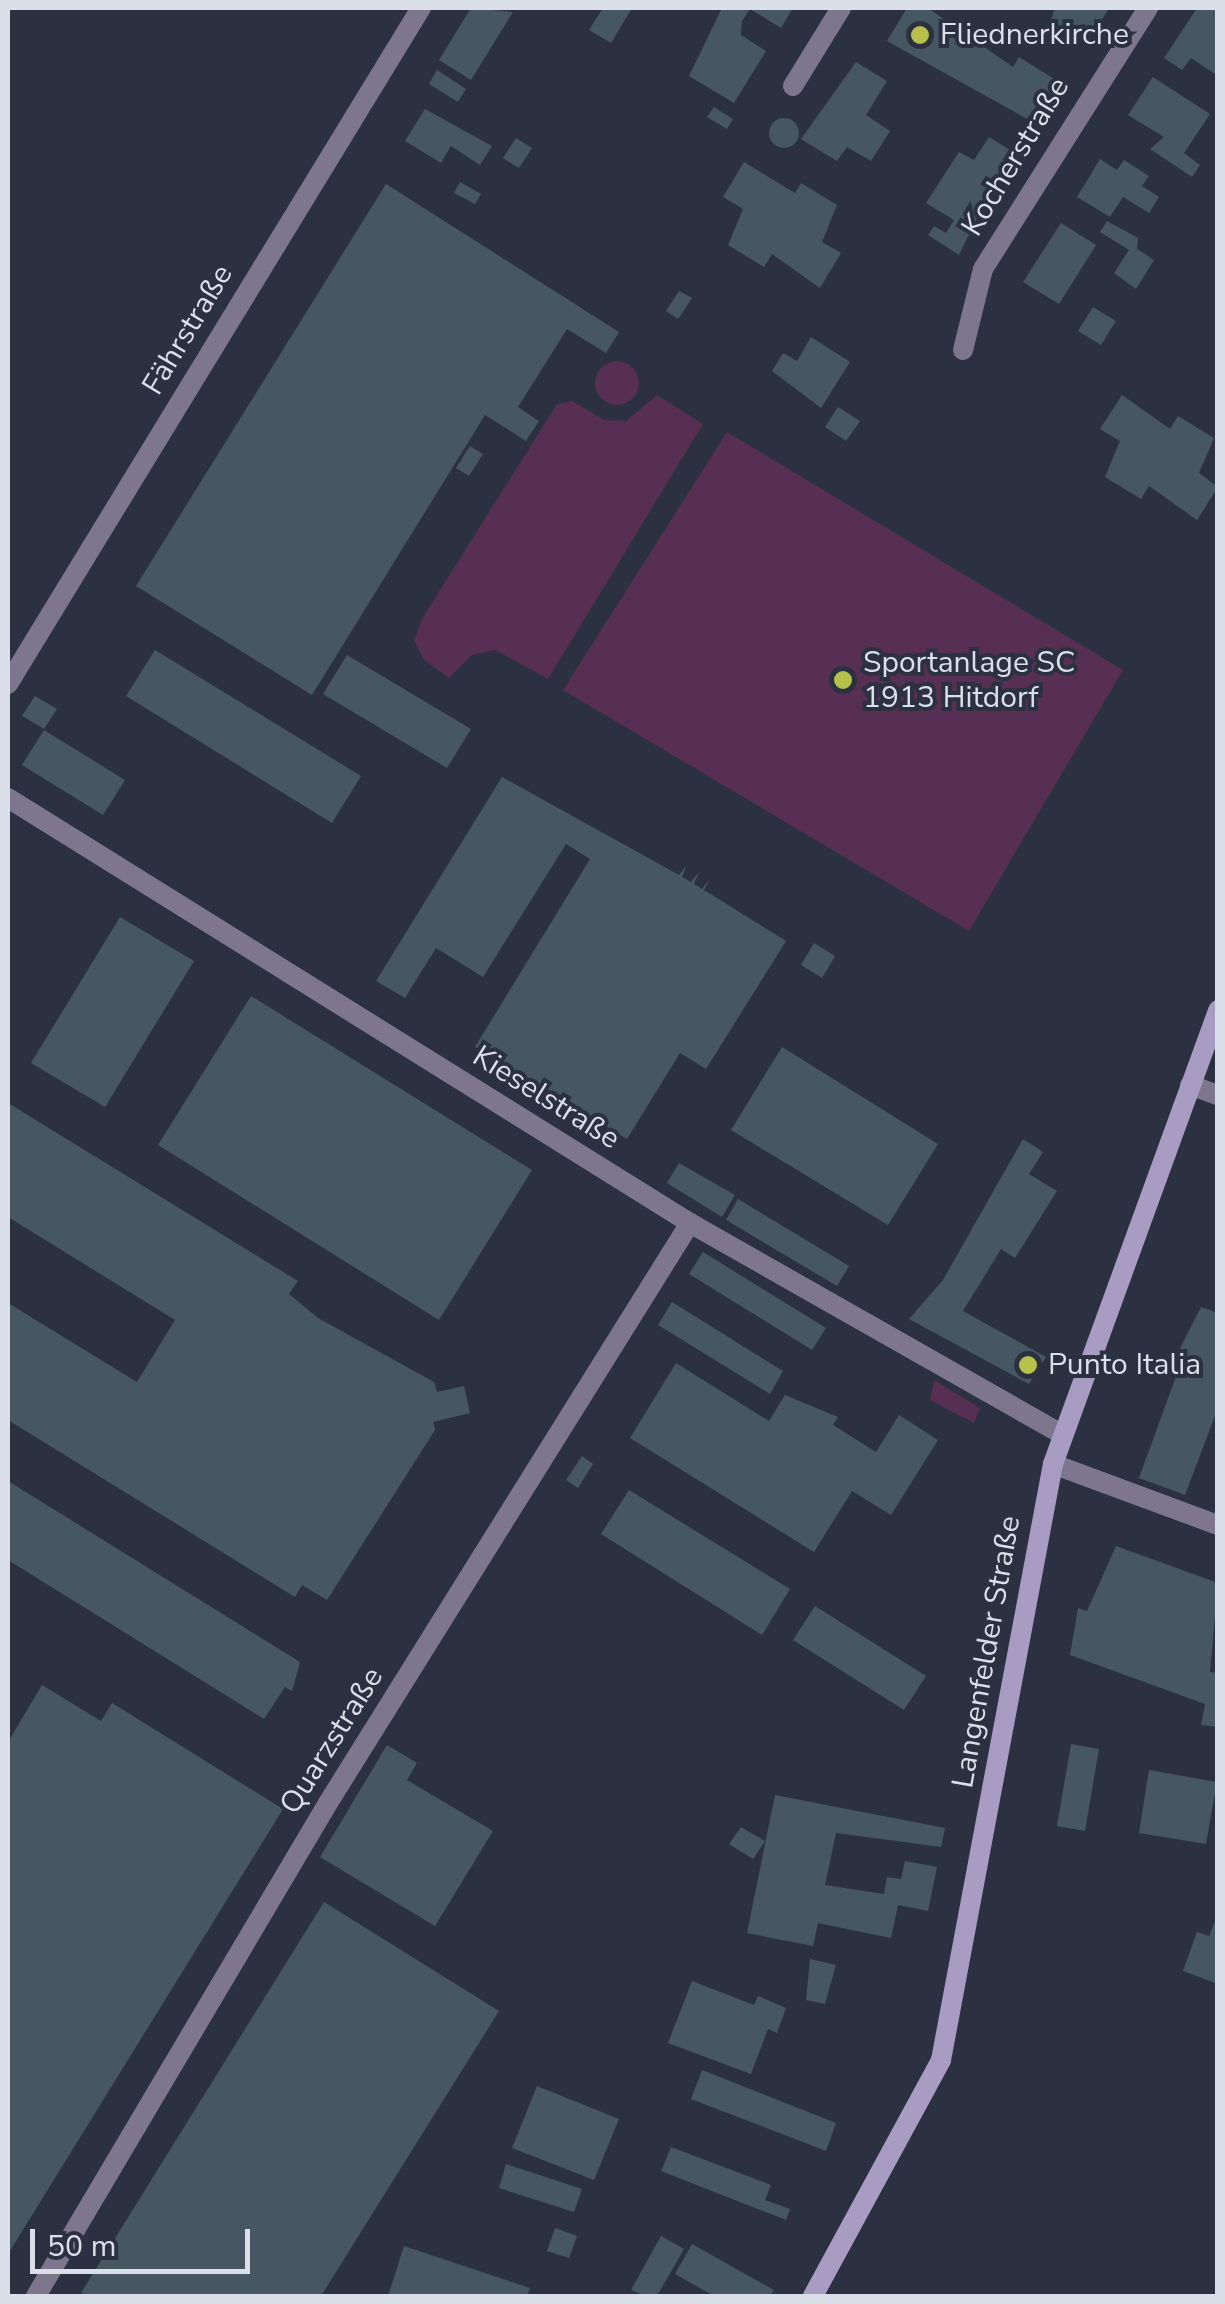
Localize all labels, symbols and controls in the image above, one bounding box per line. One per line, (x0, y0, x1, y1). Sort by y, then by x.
place label: Fliednerkirche (940, 17, 1129, 53)
marker: Fliednerkirche (909, 24, 931, 46)
street label: Kocherstraße (955, 71, 1077, 243)
street label: Fährstraße (135, 259, 241, 401)
place label: Sportanlage SC 1913 Hitdorf (863, 645, 1075, 716)
marker: Sportanlage SC 1913 Hitdorf (832, 669, 854, 691)
street label: Kieselstraße (466, 1039, 626, 1157)
place label: Punto Italia (1048, 1347, 1201, 1383)
marker: Punto Italia (1017, 1354, 1039, 1376)
street label: Langenfelder Straße (945, 1513, 1029, 1791)
street label: Quarzstraße (273, 1661, 391, 1821)
scale bar (35, 2209, 255, 2271)
text: 50 m (47, 2226, 116, 2267)

